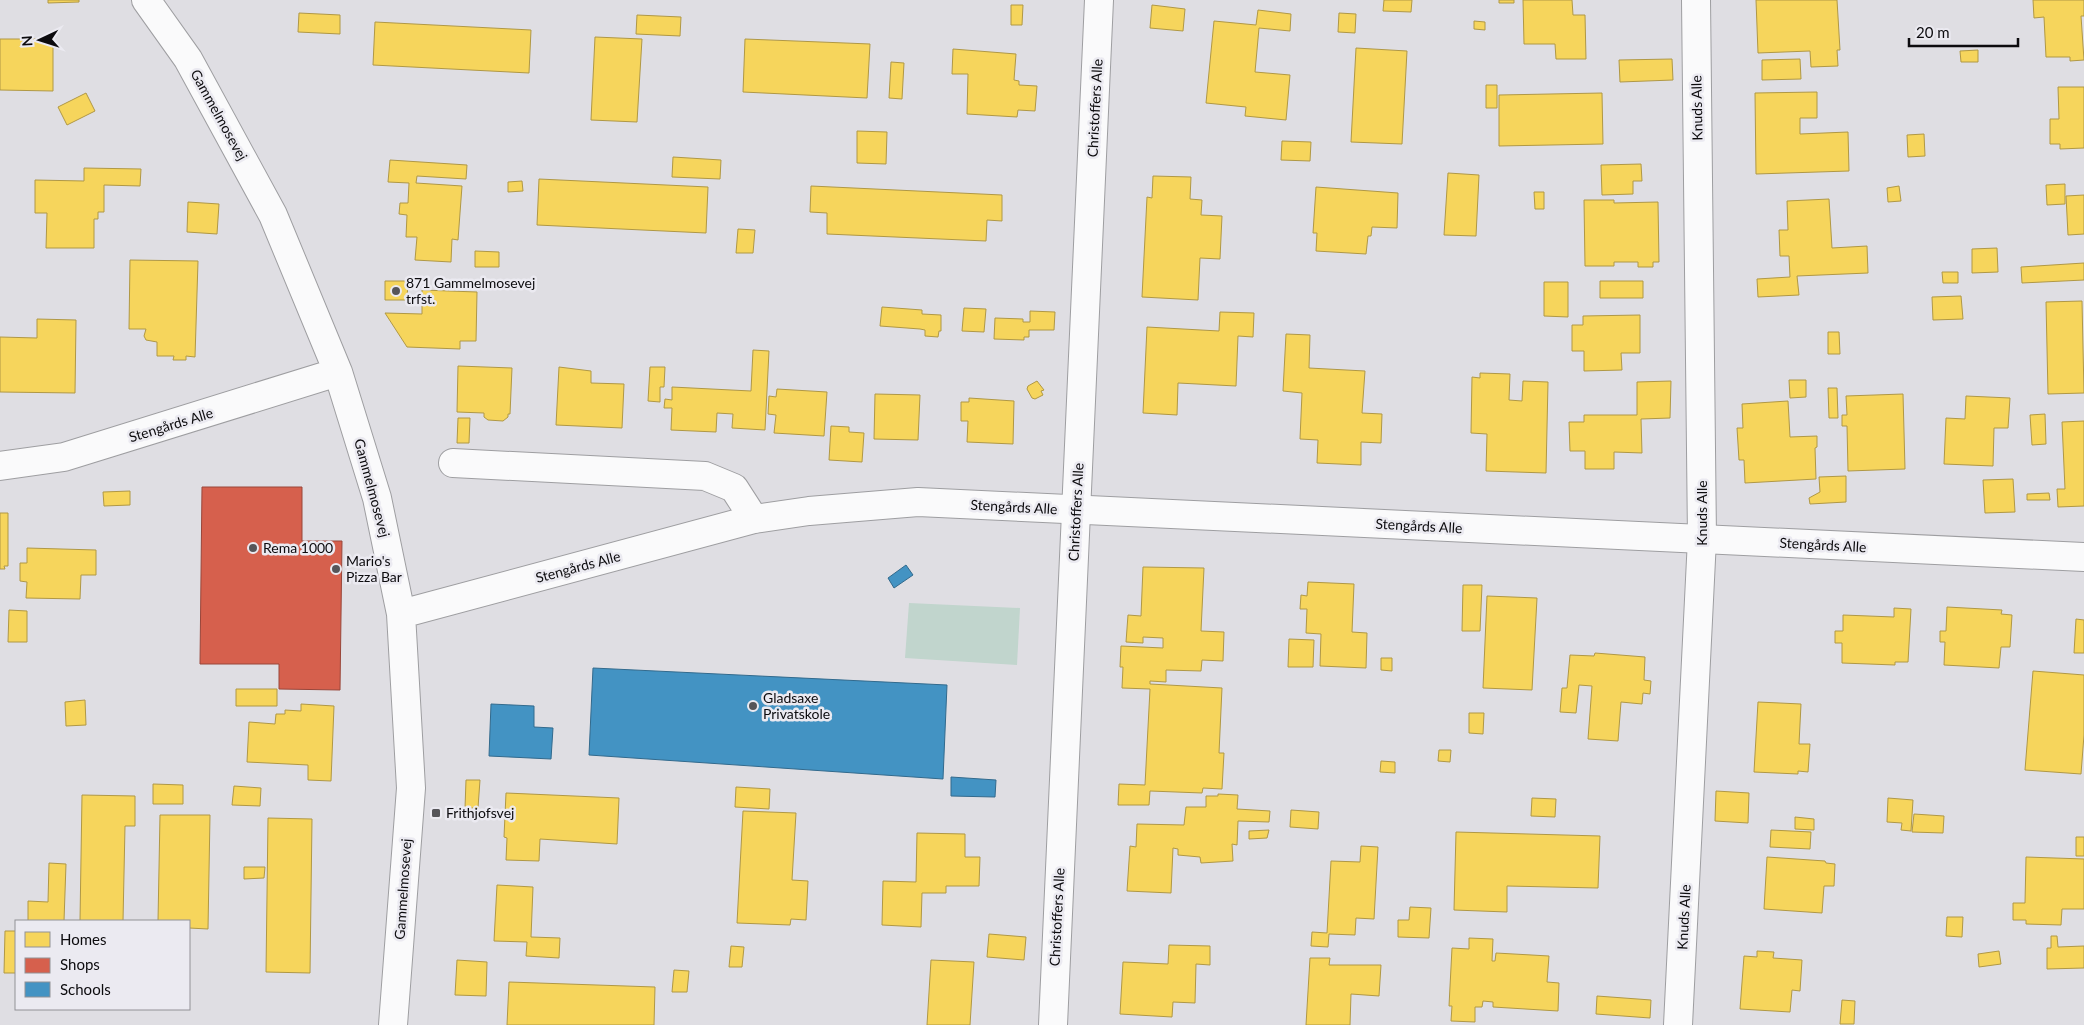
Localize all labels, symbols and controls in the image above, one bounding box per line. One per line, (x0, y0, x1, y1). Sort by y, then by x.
north arrow (15, 15, 65, 65)
scale bar (1909, 15, 2018, 47)
text: 20 m (1916, 23, 1950, 41)
text: N (18, 35, 35, 47)
street label: Christoffers Alle (1083, 58, 1106, 158)
street label: Gammelmosevej (187, 66, 251, 163)
street label: Knuds Alle (1687, 75, 1706, 141)
place label: 871 Gammelmosevej trfst. (406, 274, 535, 307)
marker: 871 Gammelmosevej trfst. (390, 285, 402, 297)
street label: Stengårds Alle (127, 404, 215, 445)
street label: Gammelmosevej (351, 437, 394, 539)
street label: Christoffers Alle (1064, 462, 1087, 562)
street label: Knuds Alle (1693, 480, 1710, 546)
street label: Stengårds Alle (970, 496, 1058, 517)
street label: Stengårds Alle (1375, 515, 1463, 536)
street label: Stengårds Alle (1779, 534, 1867, 555)
place label: Rema 1000 (263, 539, 333, 556)
marker: Rema 1000 (247, 542, 259, 554)
street label: Stengårds Alle (534, 547, 622, 586)
place label: Mario's Pizza Bar (346, 552, 402, 585)
marker: Mario's Pizza Bar (330, 563, 342, 575)
place label: Gladsaxe Privatskole (763, 689, 830, 722)
marker: Gladsaxe Privatskole (747, 700, 759, 712)
place label: Frithjofsvej (446, 804, 514, 821)
marker: Frithjofsvej (430, 807, 442, 819)
street label: Gammelmosevej (390, 838, 415, 940)
street label: Christoffers Alle (1045, 867, 1068, 967)
street label: Knuds Alle (1673, 884, 1694, 950)
legend (15, 920, 190, 1010)
text: Homes (60, 930, 106, 948)
text: Shops (60, 955, 100, 973)
text: Schools (60, 980, 111, 998)

